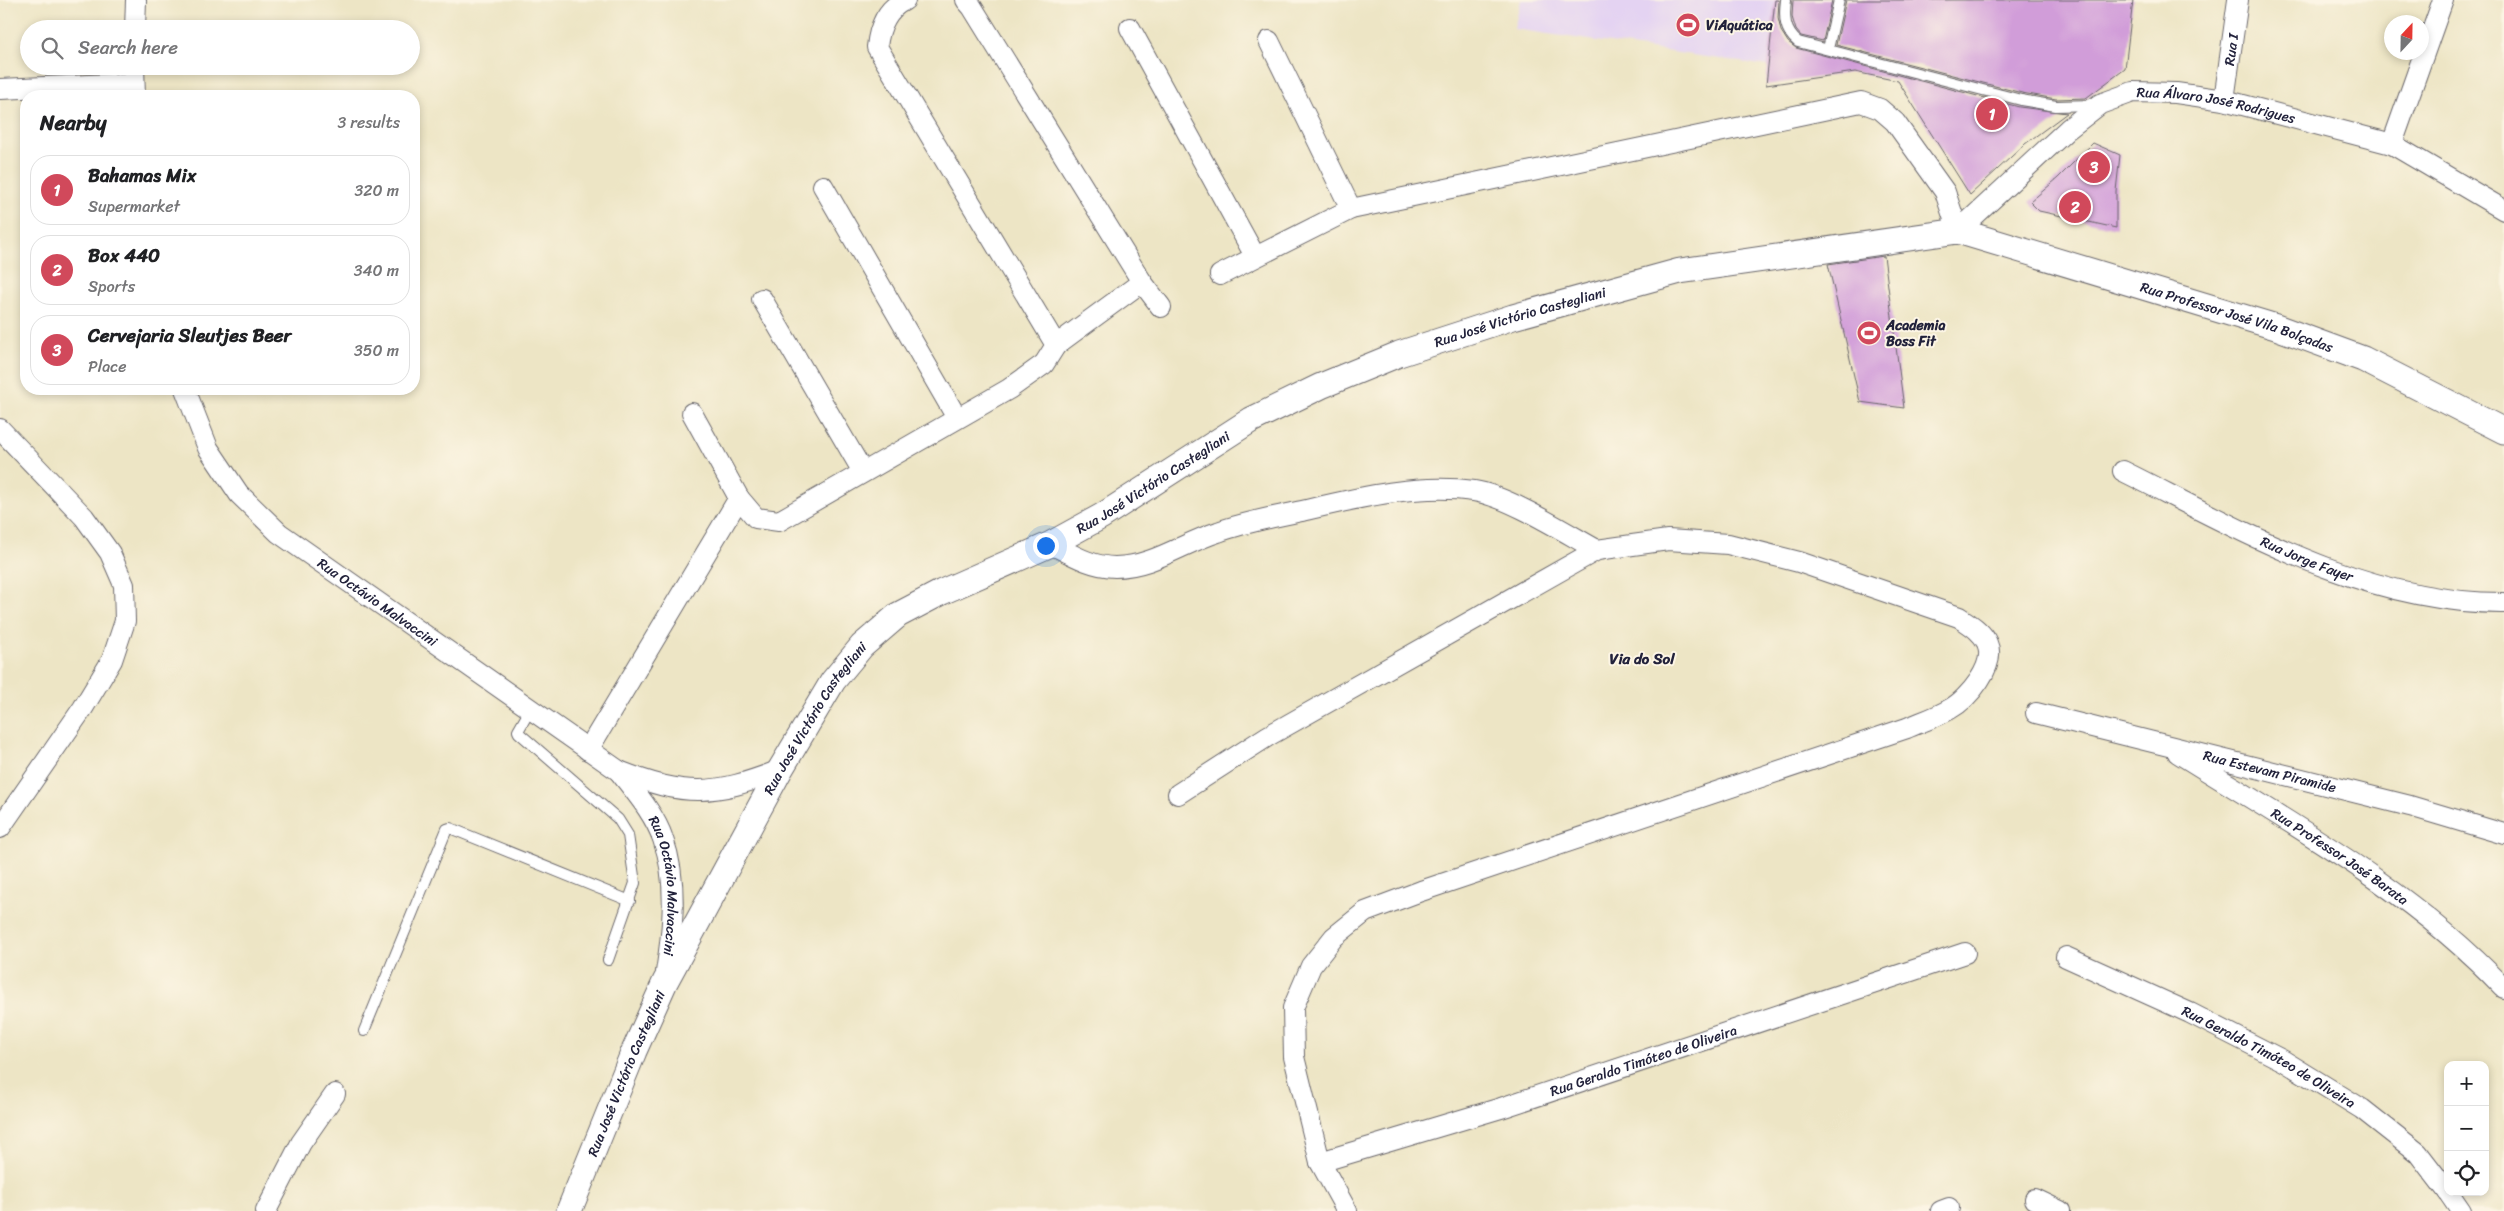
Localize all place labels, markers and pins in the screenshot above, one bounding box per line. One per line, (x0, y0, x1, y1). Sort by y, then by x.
sports icon: ViAquática (1675, 12, 1701, 38)
place label: ViAquática (1706, 13, 1773, 38)
pin: 1 (1976, 95, 2008, 133)
pin: 3 (2078, 148, 2110, 186)
pin: 2 (2059, 188, 2091, 226)
place label: Academia Boss Fit (1885, 313, 1945, 354)
sports icon: Academia Boss Fit (1856, 320, 1882, 346)

